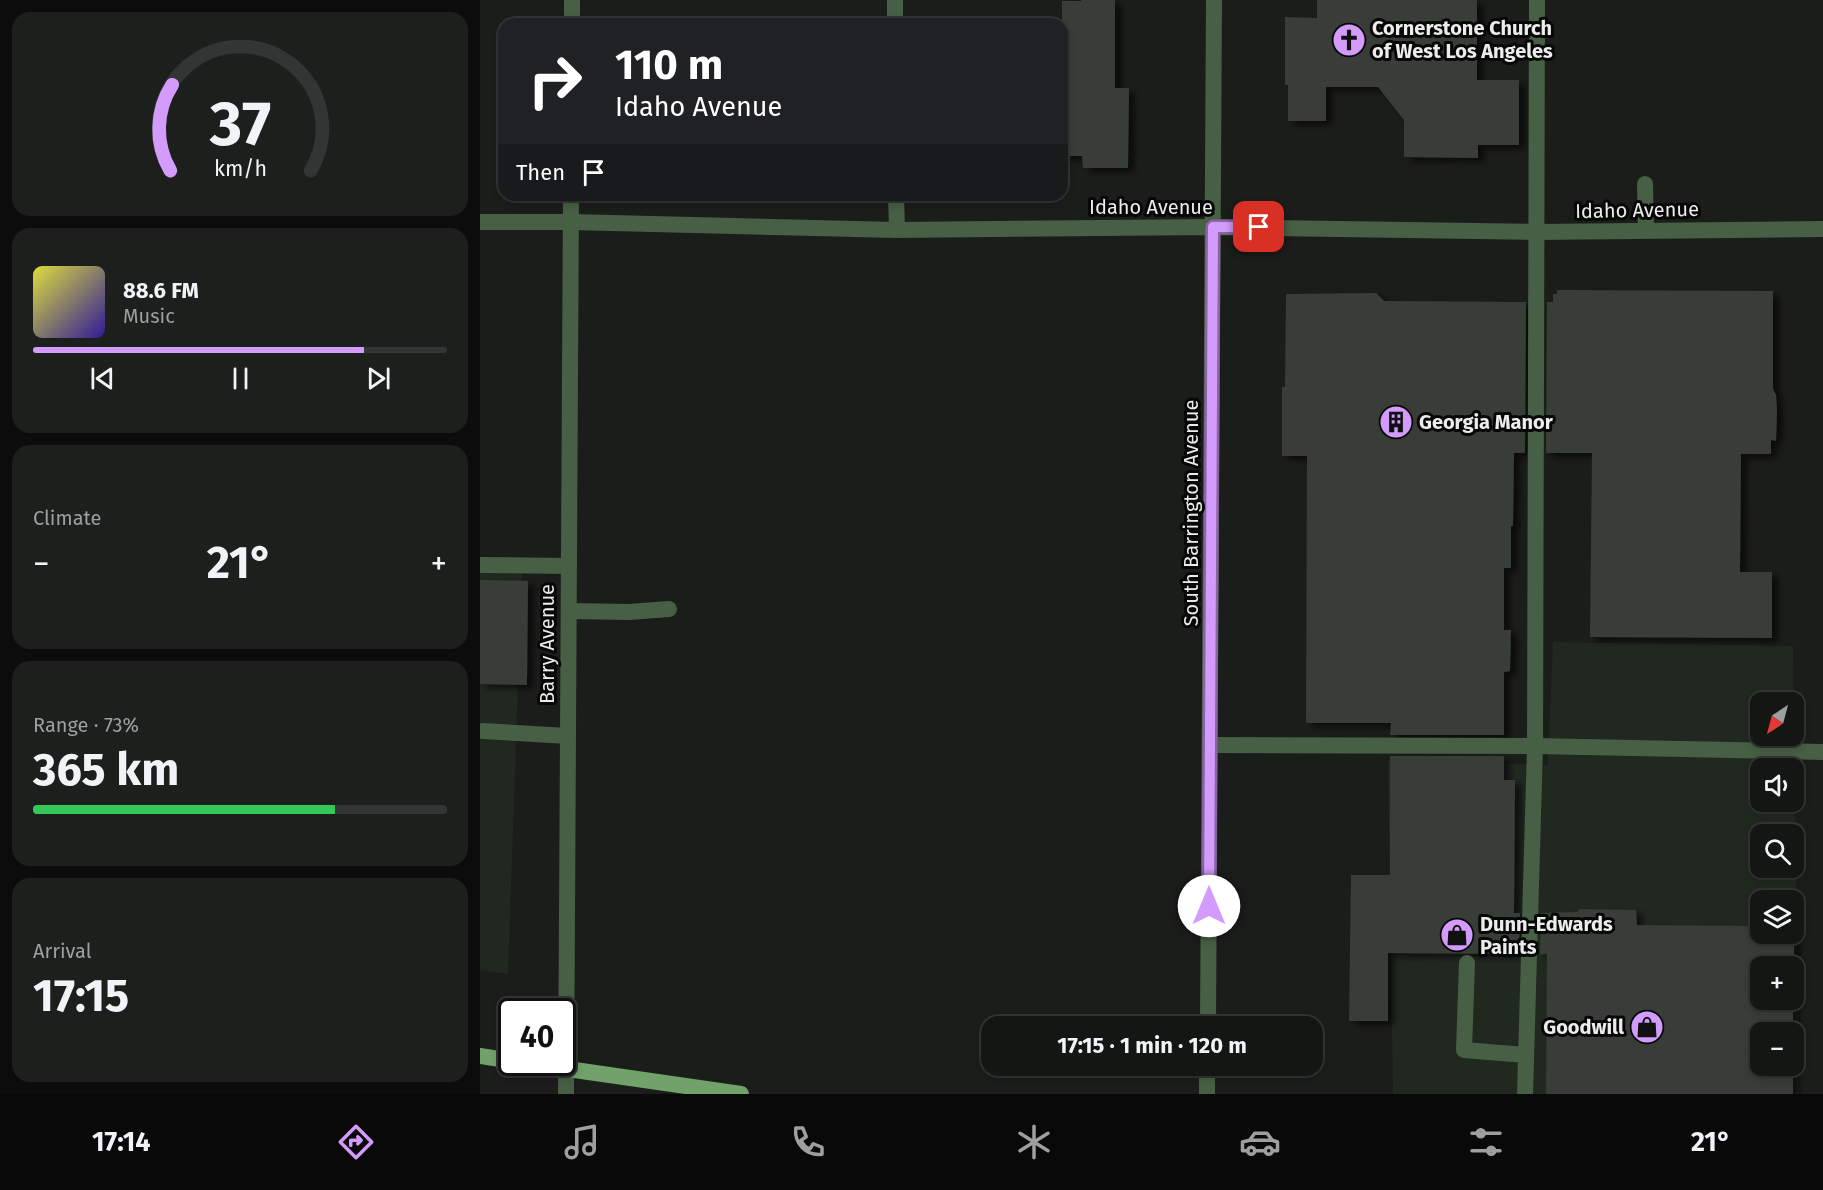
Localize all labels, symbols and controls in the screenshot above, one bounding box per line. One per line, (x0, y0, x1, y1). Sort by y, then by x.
place label: Cornerstone Church of West Los Angeles (1372, 16, 1553, 63)
church icon: Cornerstone Church of West Los Angeles (1331, 22, 1367, 58)
text: 110 m (615, 40, 723, 90)
icon: right (516, 42, 594, 120)
text: 37 (208, 87, 271, 162)
text: Idaho Avenue (615, 91, 782, 123)
icon: arrive (577, 156, 610, 189)
text: km/h (213, 157, 267, 183)
text: Then (516, 159, 565, 186)
street label: Idaho Avenue (1089, 195, 1213, 219)
street label: Idaho Avenue (1575, 197, 1699, 223)
pin (1233, 201, 1284, 252)
icon: arrive (1242, 210, 1275, 243)
text: 88.6 FM (123, 277, 199, 304)
text: Music (123, 304, 175, 328)
icon: previous (86, 362, 119, 395)
icon: pause (224, 362, 257, 395)
icon: next (362, 362, 395, 395)
street label: South Barrington Avenue (1179, 400, 1203, 626)
building icon: Georgia Manor (1378, 404, 1414, 440)
place label: Georgia Manor (1419, 410, 1554, 434)
text: Climate (33, 506, 101, 530)
text: 21° (207, 536, 273, 590)
text: − (33, 544, 50, 584)
text: + (431, 544, 447, 584)
street label: Barry Avenue (535, 584, 559, 704)
north arrow (1750, 692, 1804, 746)
map controls (1750, 692, 1804, 1076)
text: Range · 73% (33, 713, 139, 737)
text: 365 km (33, 743, 179, 797)
button: sound (1750, 758, 1804, 812)
button: search (1750, 824, 1804, 878)
position arrow (1177, 874, 1241, 938)
button: layers (1750, 890, 1804, 944)
place label: Dunn-Edwards Paints (1480, 912, 1613, 959)
shop icon: Dunn-Edwards Paints (1439, 917, 1475, 953)
text: Arrival (33, 939, 92, 963)
button: + (1750, 956, 1804, 1010)
text: 17:15 (33, 969, 129, 1023)
speed limit sign: 40 (498, 998, 576, 1076)
shop icon: Goodwill (1629, 1009, 1665, 1045)
place label: Goodwill (1543, 1015, 1624, 1039)
button: − (1750, 1022, 1804, 1076)
text: 17:15 · 1 min · 120 m (1057, 1032, 1247, 1059)
icon: directions (335, 1121, 377, 1163)
icon: music (561, 1121, 603, 1163)
icon: phone (787, 1121, 829, 1163)
icon: climate (1013, 1121, 1055, 1163)
icon: car (1239, 1121, 1281, 1163)
icon: filters (1465, 1121, 1507, 1163)
text: 17:14 (92, 1126, 151, 1158)
text: 21° (1691, 1126, 1731, 1158)

